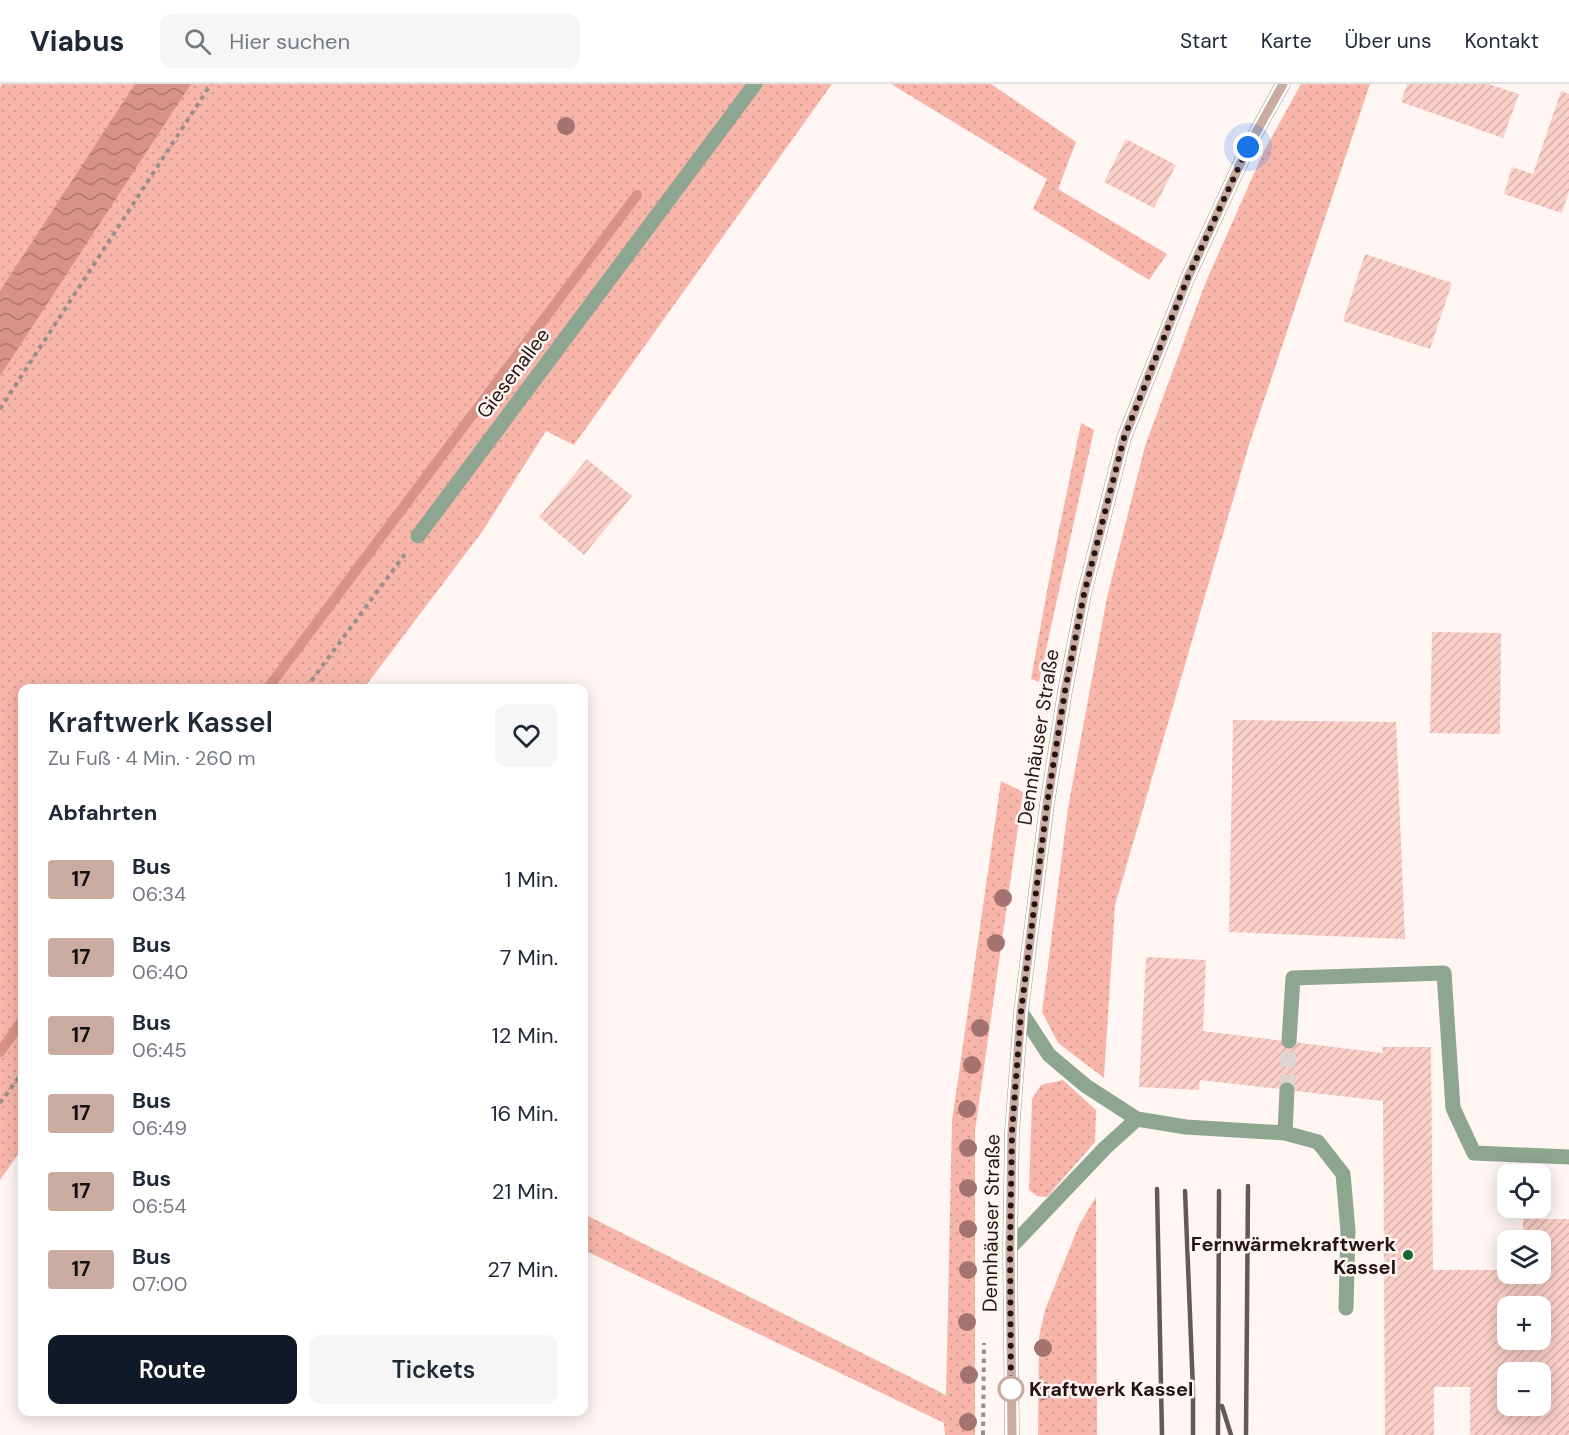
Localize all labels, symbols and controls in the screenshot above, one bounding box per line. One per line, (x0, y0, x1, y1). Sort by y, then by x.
search box (160, 14, 580, 68)
text: Viabus (30, 23, 124, 60)
icon: search (181, 25, 214, 58)
text: Hier suchen (229, 27, 350, 56)
text: Start (1180, 27, 1228, 55)
text: Karte (1261, 27, 1312, 55)
text: Über uns (1345, 27, 1431, 55)
text: Kontakt (1464, 27, 1539, 55)
your location (1233, 132, 1263, 162)
street label: Giesenallee (471, 323, 555, 423)
street label: Dennhäuser Straße (1011, 647, 1065, 827)
text: Kraftwerk Kassel (48, 704, 273, 741)
button: heart (495, 704, 558, 767)
text: Zu Fuß · 4 Min. · 260 m (48, 745, 256, 771)
text: Abfahrten (48, 798, 157, 827)
text: Bus (132, 852, 171, 881)
text: 17 (72, 865, 90, 893)
text: 1 Min. (505, 865, 558, 894)
text: 06:34 (132, 881, 186, 907)
text: Bus (132, 930, 171, 959)
text: 17 (72, 943, 90, 971)
text: 7 Min. (500, 943, 558, 972)
text: 06:40 (132, 959, 188, 985)
text: Bus (132, 1008, 171, 1037)
text: 17 (72, 1021, 90, 1049)
text: 12 Min. (492, 1021, 558, 1050)
text: 06:45 (132, 1037, 187, 1063)
text: Bus (132, 1086, 171, 1115)
text: 17 (72, 1099, 90, 1127)
text: 16 Min. (491, 1099, 558, 1128)
text: 06:49 (132, 1115, 187, 1141)
street label: Dennhäuser Straße (976, 1134, 1006, 1312)
text: Bus (132, 1164, 171, 1193)
map controls (1497, 1164, 1551, 1416)
button: locate (1497, 1164, 1551, 1218)
text: 17 (72, 1177, 90, 1205)
text: 21 Min. (492, 1177, 558, 1206)
text: 06:54 (132, 1193, 187, 1219)
button: layers (1497, 1230, 1551, 1284)
place label: Fernwärmekraftwerk Kassel (1191, 1231, 1396, 1280)
text: Bus (132, 1242, 171, 1271)
marker: Fernwärmekraftwerk Kassel (1401, 1248, 1415, 1262)
text: 17 (72, 1255, 90, 1283)
text: 27 Min. (487, 1255, 558, 1284)
text: 07:00 (132, 1271, 187, 1297)
button: + (1497, 1296, 1551, 1350)
button: Route (48, 1335, 297, 1404)
button: Tickets (309, 1335, 558, 1404)
button: − (1497, 1362, 1551, 1416)
marker: Kraftwerk Kassel (998, 1376, 1024, 1402)
place label: Kraftwerk Kassel (1029, 1376, 1193, 1402)

